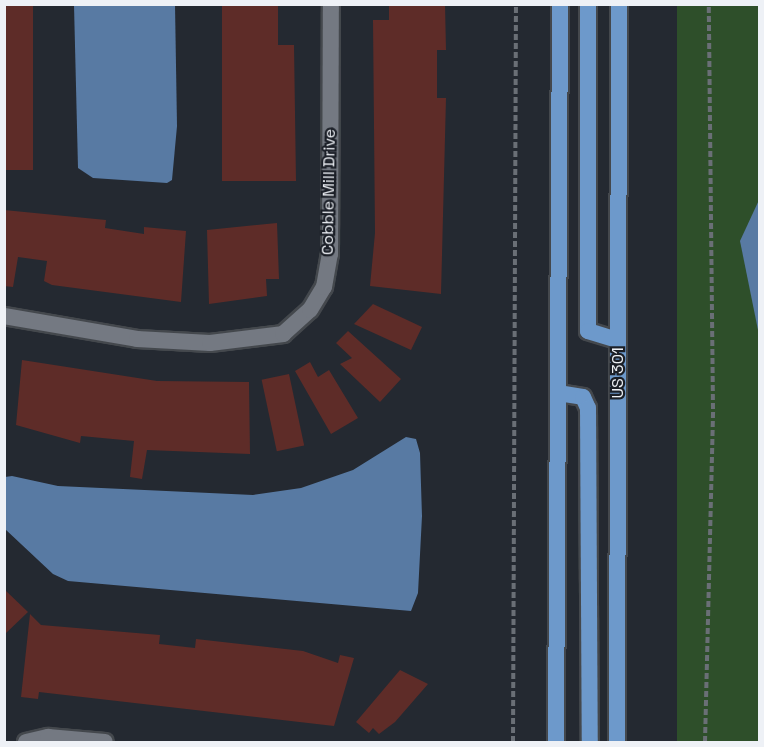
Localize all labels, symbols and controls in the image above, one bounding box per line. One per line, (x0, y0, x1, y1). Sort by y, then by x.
street label: Cobble Mill Drive (318, 129, 340, 255)
street label: US 301 (608, 347, 628, 399)

